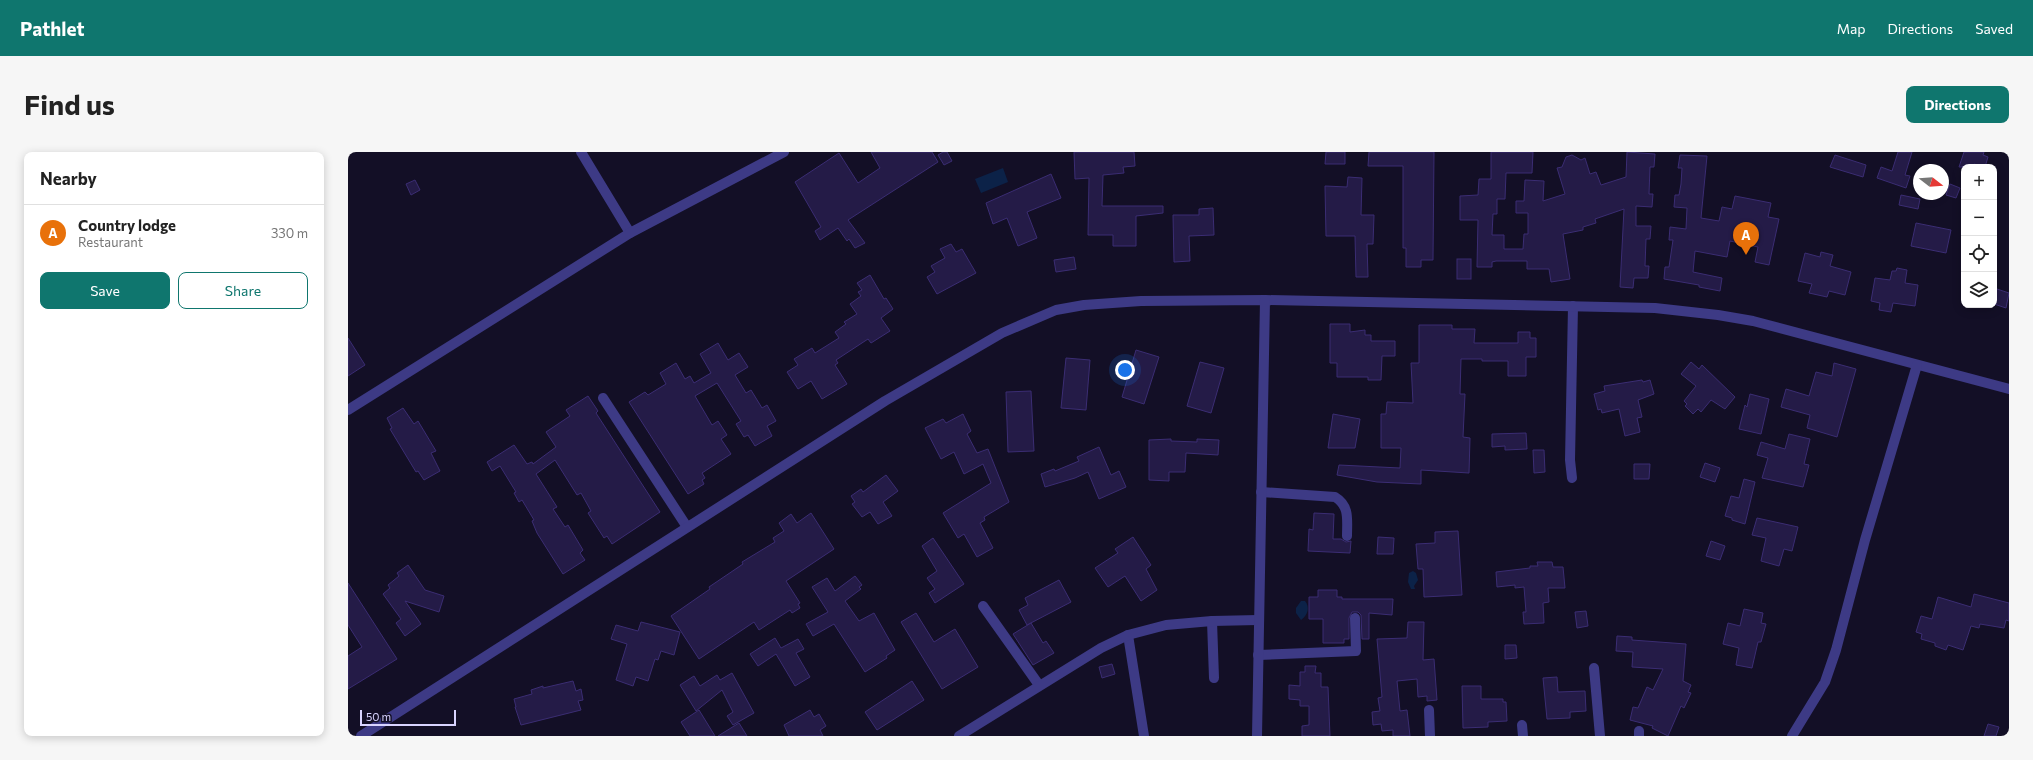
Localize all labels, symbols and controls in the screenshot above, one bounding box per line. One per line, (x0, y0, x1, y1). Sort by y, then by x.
text: Pathlet (20, 17, 85, 40)
text: Map (1837, 20, 1866, 37)
text: Directions (1888, 20, 1953, 37)
text: Saved (1975, 20, 2013, 37)
button: Directions (1906, 86, 2009, 123)
text: Find us (24, 87, 115, 121)
north arrow (1913, 164, 1949, 200)
map controls (1961, 164, 1997, 308)
button: + (1961, 164, 1997, 200)
text: Nearby (40, 168, 97, 189)
button: − (1961, 200, 1997, 236)
text: Country lodge (78, 216, 176, 234)
pin: A (1733, 222, 1759, 255)
text: A (48, 225, 58, 241)
text: 330 m (271, 225, 308, 241)
text: Restaurant (78, 234, 143, 250)
button: locate (1961, 236, 1997, 272)
button: Save (40, 272, 170, 309)
button: Share (178, 272, 308, 309)
button: layers (1961, 272, 1997, 308)
your location (1115, 360, 1135, 380)
scale bar (360, 708, 456, 727)
text: 50 m (366, 710, 391, 723)

